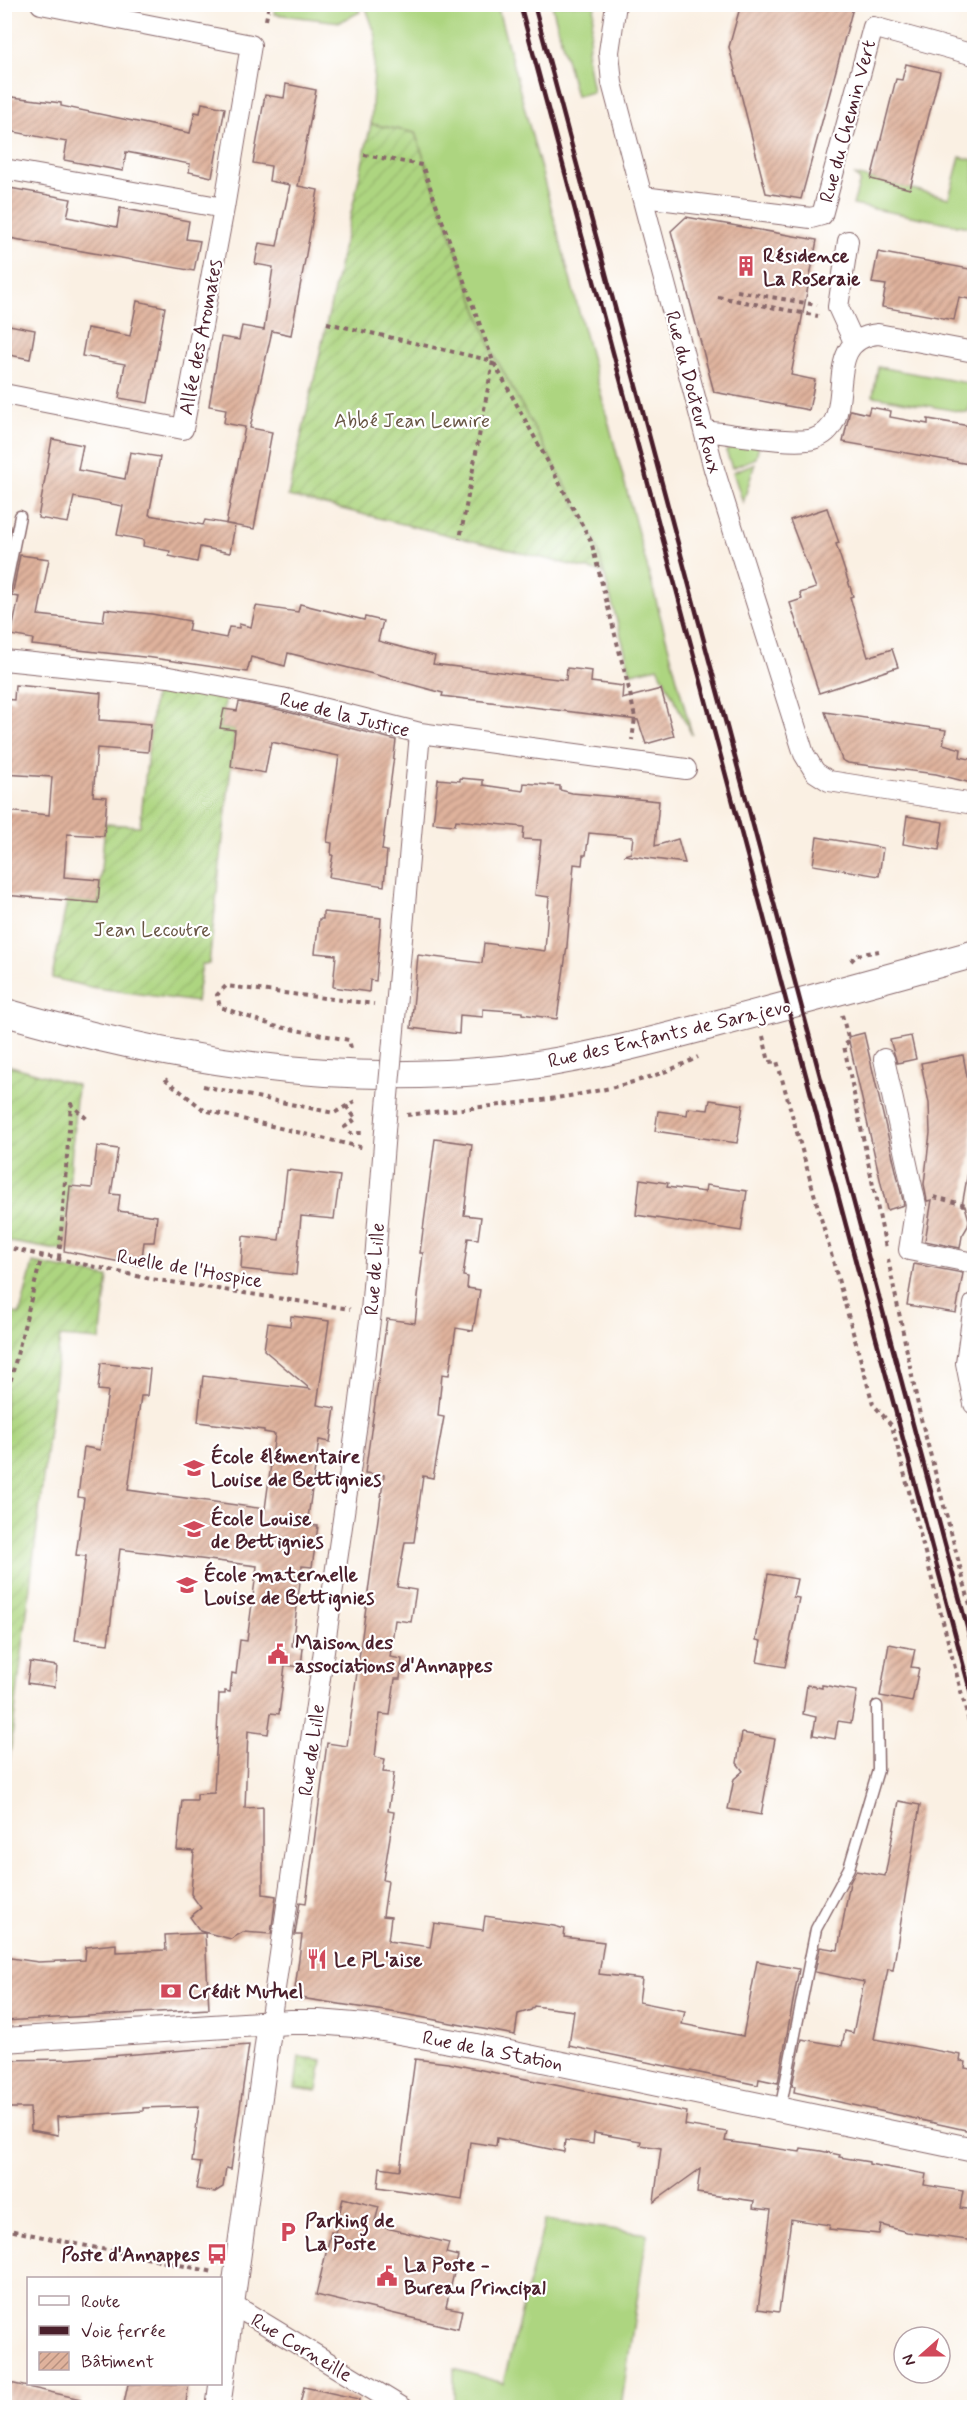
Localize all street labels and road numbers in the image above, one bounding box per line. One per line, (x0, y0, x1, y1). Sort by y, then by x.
street label: Rue du Chemin Vert (814, 37, 883, 206)
street label: Allée des Aromates (173, 257, 230, 418)
street label: Rue du Docteur Roux (658, 308, 727, 477)
street label: Rue de la Justice (277, 686, 412, 745)
street label: Rue des Enfants de Sarajevo (545, 993, 793, 1076)
street label: Rue de Lille (359, 1222, 392, 1316)
street label: Ruelle de l'Hospice (115, 1243, 265, 1296)
street label: Rue de Lille (293, 1702, 332, 1798)
street label: Rue de la Station (420, 2025, 565, 2078)
street label: Rue Corneille (245, 2307, 357, 2389)

